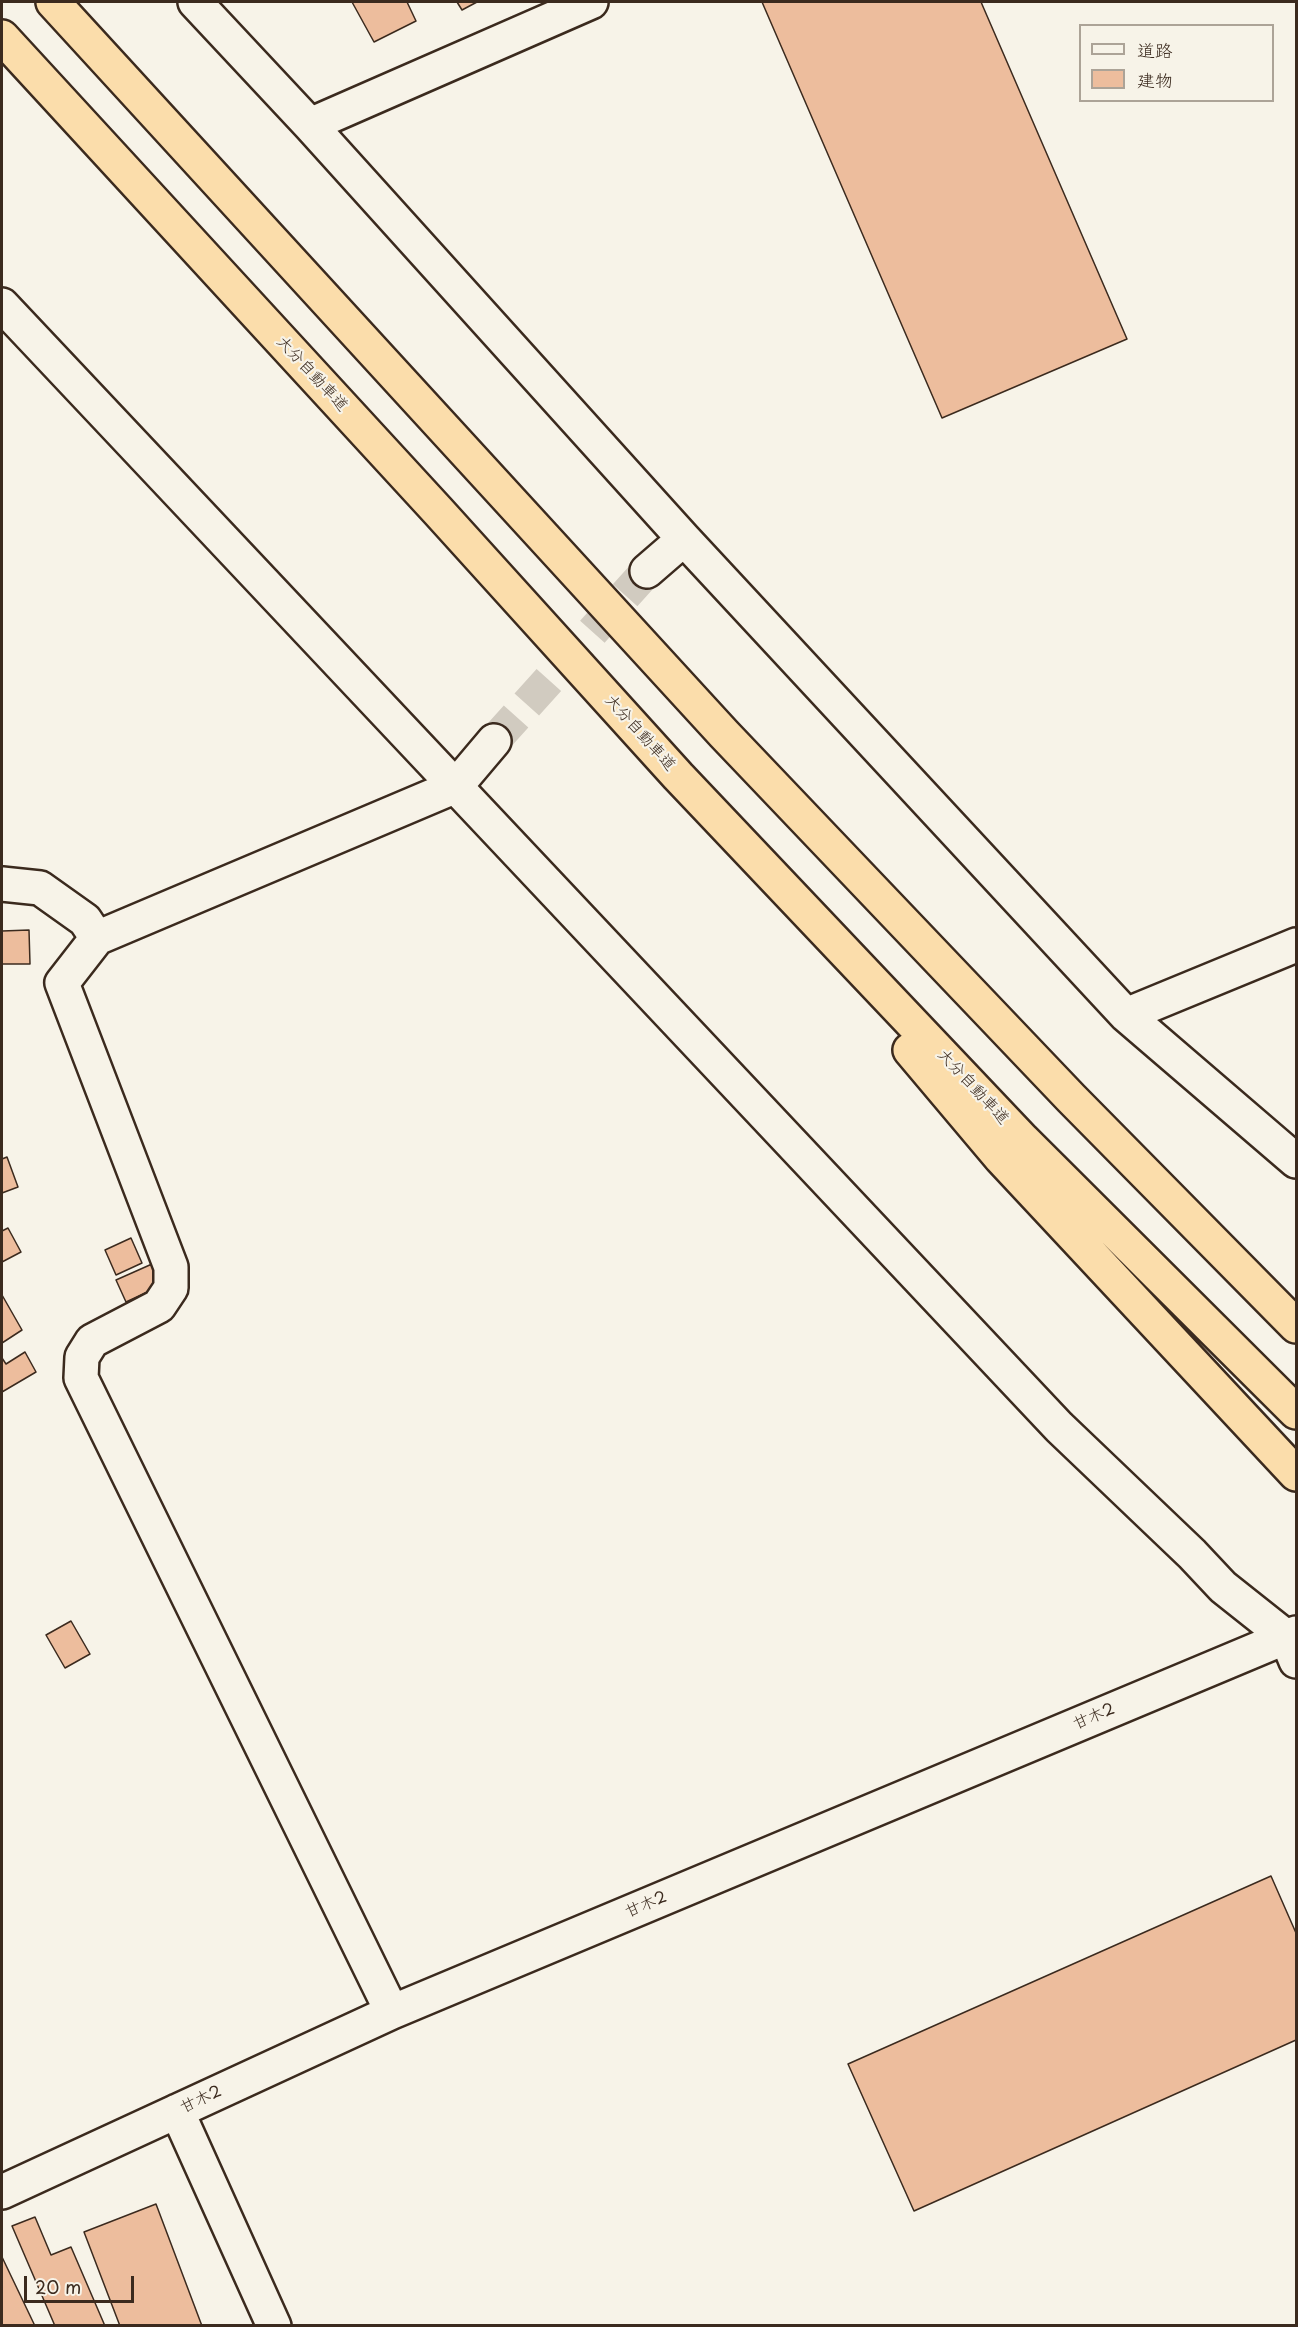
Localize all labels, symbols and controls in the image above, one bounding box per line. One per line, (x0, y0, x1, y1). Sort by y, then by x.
legend (1079, 24, 1274, 102)
text: 道路 (1137, 36, 1173, 63)
text: 建物 (1137, 66, 1173, 93)
street label: 大分自動車道 (272, 332, 352, 416)
street label: 大分自動車道 (601, 691, 679, 775)
street label: 大分自動車道 (933, 1045, 1013, 1129)
street label: 甘木2 (1070, 1700, 1118, 1734)
street label: 甘木2 (622, 1888, 670, 1922)
street label: 甘木2 (177, 2082, 225, 2118)
scale bar (27, 2264, 136, 2302)
text: 20 m (35, 2273, 81, 2300)

